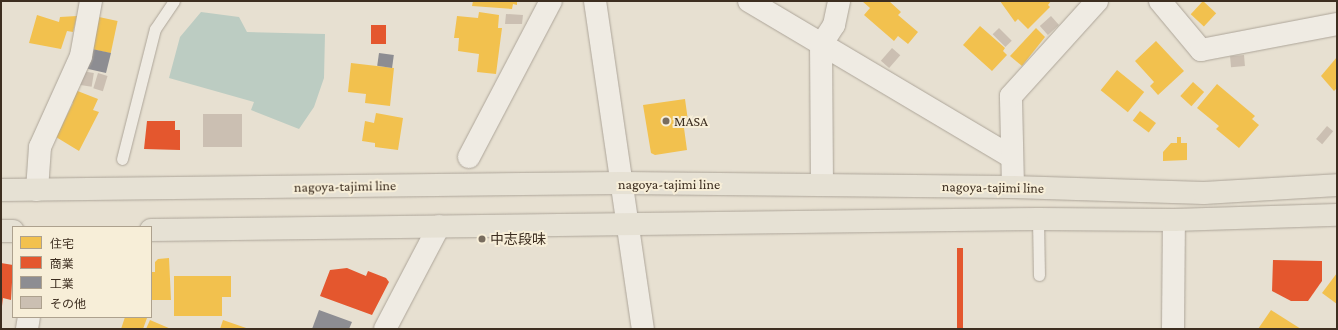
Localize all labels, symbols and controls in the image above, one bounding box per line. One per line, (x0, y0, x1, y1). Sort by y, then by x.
place label: MASA (674, 113, 708, 129)
marker: MASA (661, 116, 671, 126)
street label: nagoya-tajimi line (618, 176, 720, 192)
street label: nagoya-tajimi line (294, 177, 396, 195)
street label: nagoya-tajimi line (942, 178, 1044, 196)
legend (12, 226, 152, 318)
place label: 中志段味 (490, 231, 546, 247)
marker: 中志段味 (477, 234, 487, 244)
text: 住宅 (50, 237, 74, 251)
text: 商業 (50, 257, 74, 271)
text: 工業 (50, 277, 74, 291)
text: その他 (50, 297, 86, 311)

